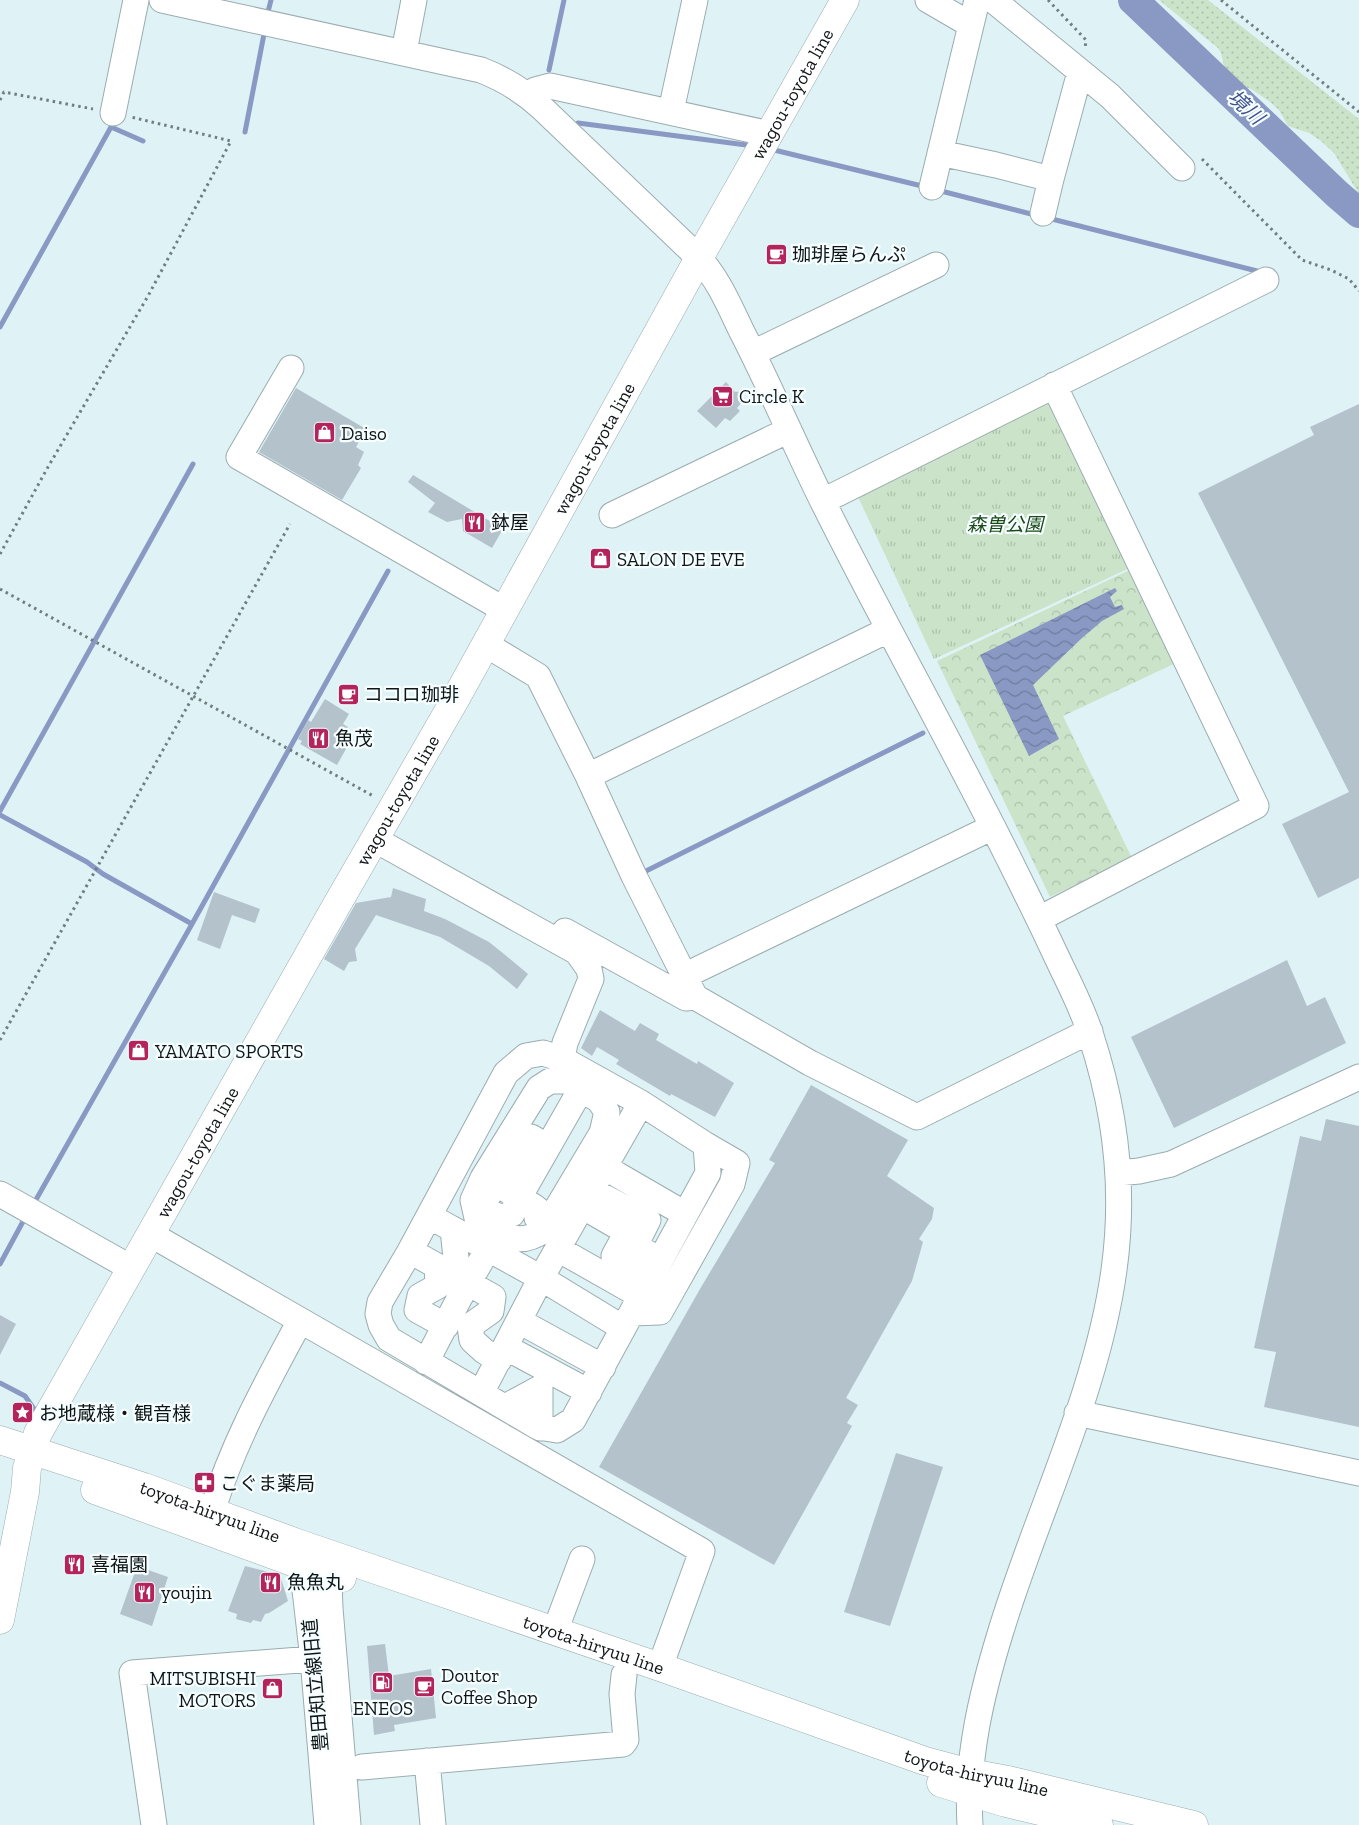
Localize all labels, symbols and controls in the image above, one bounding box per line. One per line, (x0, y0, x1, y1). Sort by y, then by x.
street label: wagou-toyota line (746, 24, 839, 164)
water label: 境川 (1223, 85, 1270, 131)
cafe icon: 珈琲屋らんぷ (764, 242, 788, 266)
place label: 珈琲屋らんぷ (792, 243, 906, 266)
street label: wagou-toyota line (549, 378, 640, 519)
supermarket icon: Circle K (711, 384, 735, 408)
place label: Circle K (739, 385, 805, 408)
shop icon: Daiso (313, 421, 337, 445)
place label: Daiso (341, 422, 387, 445)
restaurant icon: 鉢屋 (463, 510, 487, 534)
place label: 鉢屋 (491, 511, 529, 534)
park label: 森曽公園 (967, 513, 1046, 536)
shop icon: SALON DE EVE (589, 547, 613, 571)
place label: SALON DE EVE (617, 548, 745, 571)
cafe icon: ココロ珈琲 (336, 682, 360, 706)
place label: ココロ珈琲 (364, 683, 459, 706)
restaurant icon: 魚茂 (307, 726, 331, 750)
place label: 魚茂 (335, 727, 373, 750)
street label: wagou-toyota line (351, 731, 444, 870)
shop icon: YAMATO SPORTS (127, 1039, 151, 1063)
place label: YAMATO SPORTS (154, 1040, 304, 1063)
street label: wagou-toyota line (151, 1082, 244, 1222)
place icon: お地蔵様・観音様 (11, 1401, 35, 1425)
place label: お地蔵様・観音様 (39, 1402, 191, 1425)
pharmacy icon: こぐま薬局 (192, 1471, 216, 1495)
place label: こぐま薬局 (220, 1472, 315, 1495)
street label: toyota-hiryuu line (137, 1476, 283, 1548)
restaurant icon: 喜福園 (63, 1552, 87, 1576)
place label: 喜福園 (91, 1553, 148, 1576)
restaurant icon: 魚魚丸 (259, 1570, 283, 1594)
place label: 魚魚丸 (287, 1571, 344, 1594)
restaurant icon: youjin (133, 1580, 157, 1604)
place label: youjin (161, 1581, 212, 1604)
street label: toyota-hiryuu line (520, 1610, 667, 1680)
street label: 豊田知立線旧道 (298, 1618, 333, 1752)
place label: Doutor Coffee Shop (441, 1664, 538, 1709)
place label: MITSUBISHI MOTORS (149, 1667, 256, 1712)
fuel station icon: ENEOS (371, 1670, 395, 1694)
cafe icon: Doutor Coffee Shop (413, 1674, 437, 1698)
shop icon: MITSUBISHI MOTORS (260, 1677, 284, 1701)
place label: ENEOS (353, 1697, 413, 1720)
street label: toyota-hiryuu line (901, 1744, 1051, 1801)

